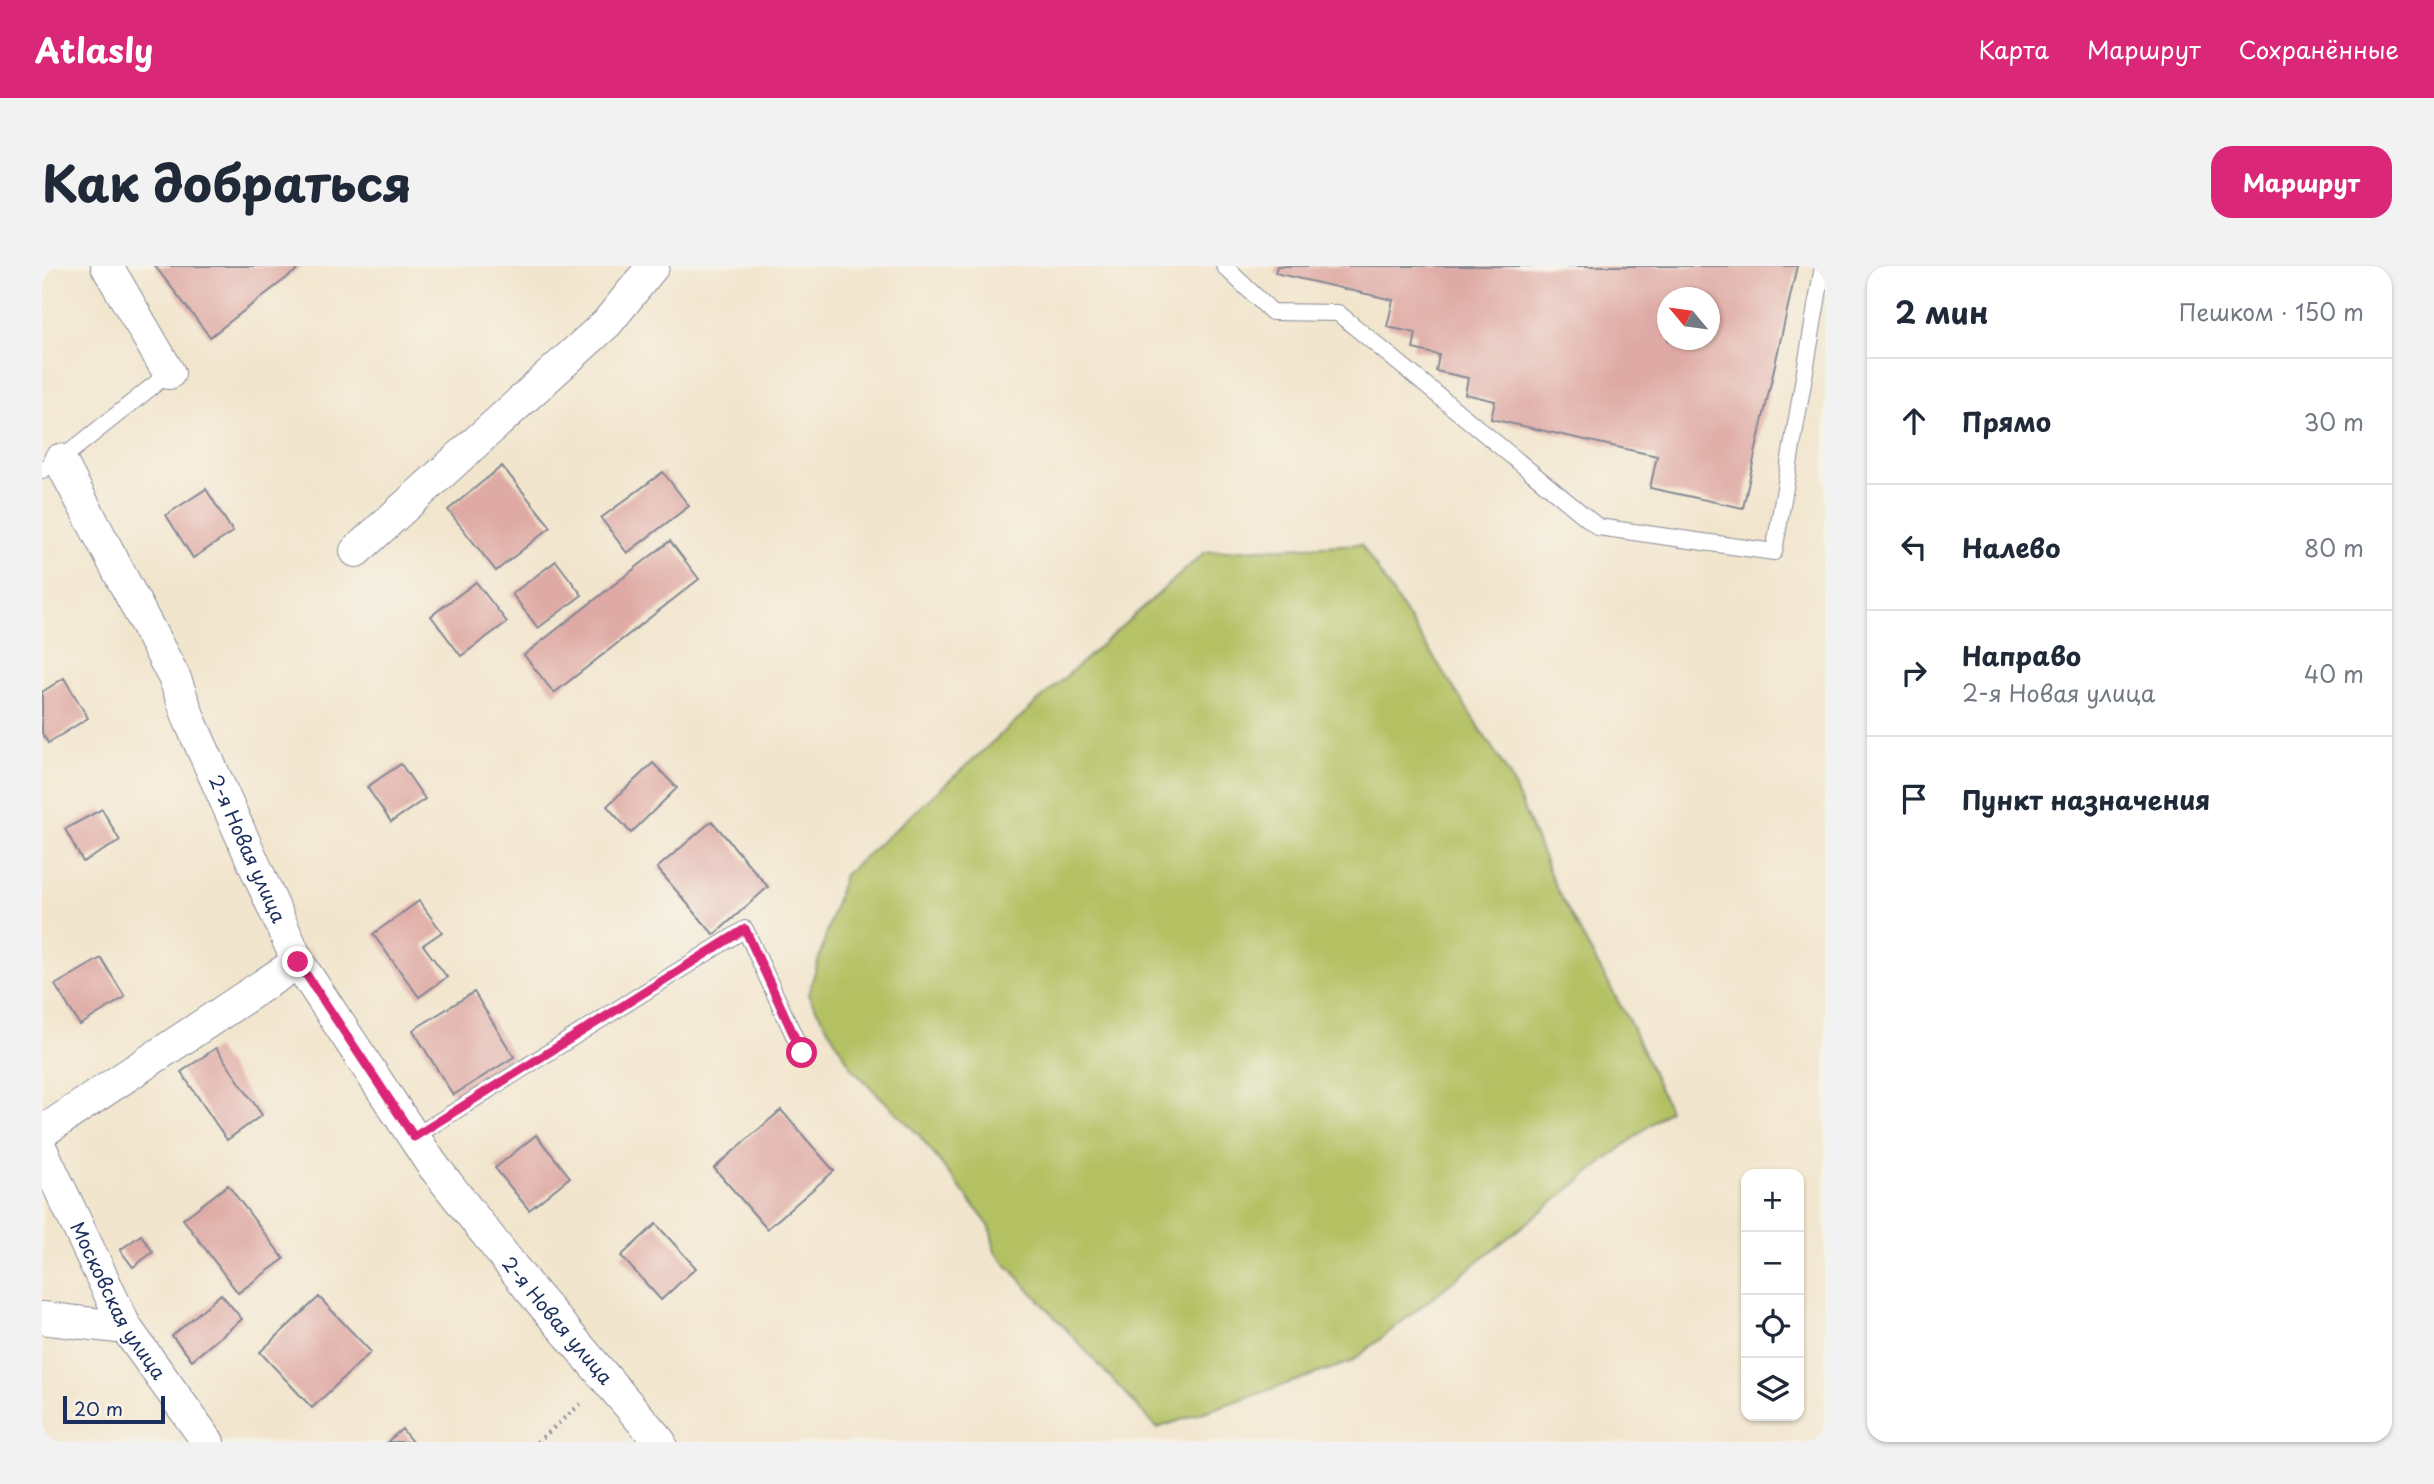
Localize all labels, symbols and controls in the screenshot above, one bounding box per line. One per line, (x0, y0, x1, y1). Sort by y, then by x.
text: Atlasly (35, 24, 153, 74)
text: Карта (1978, 31, 2049, 67)
text: Маршрут (2087, 31, 2201, 67)
text: Сохранённые (2239, 31, 2399, 67)
text: Как добраться (42, 145, 412, 219)
button: Маршрут (2211, 146, 2392, 218)
north arrow (1657, 287, 1720, 350)
text: 2 мин (1895, 289, 1989, 334)
text: Пешком · 150 m (2179, 294, 2364, 329)
icon: ahead (1895, 402, 1933, 440)
text: Прямо (1962, 402, 2051, 441)
text: 30 m (2303, 404, 2364, 439)
icon: left (1895, 528, 1933, 566)
text: Налево (1962, 528, 2060, 567)
text: 80 m (2304, 530, 2364, 565)
text: Направо (1962, 636, 2081, 675)
icon: right (1895, 654, 1933, 692)
text: 40 m (2304, 656, 2364, 691)
text: 2-я Новая улица (1962, 675, 2155, 710)
street label: 2-я Новая улица (203, 770, 294, 927)
icon: arrive (1895, 780, 1933, 818)
text: Пункт назначения (1962, 780, 2210, 819)
route end (282, 946, 313, 977)
route start (786, 1037, 817, 1068)
map controls (1741, 1169, 1804, 1421)
button: + (1741, 1169, 1804, 1232)
street label: Московская улица (64, 1217, 173, 1385)
button: − (1741, 1232, 1804, 1295)
street label: 2-я Новая улица (496, 1250, 620, 1390)
button: locate (1741, 1295, 1804, 1358)
button: layers (1741, 1358, 1804, 1421)
scale bar (63, 1393, 164, 1425)
text: 20 m (74, 1394, 123, 1422)

